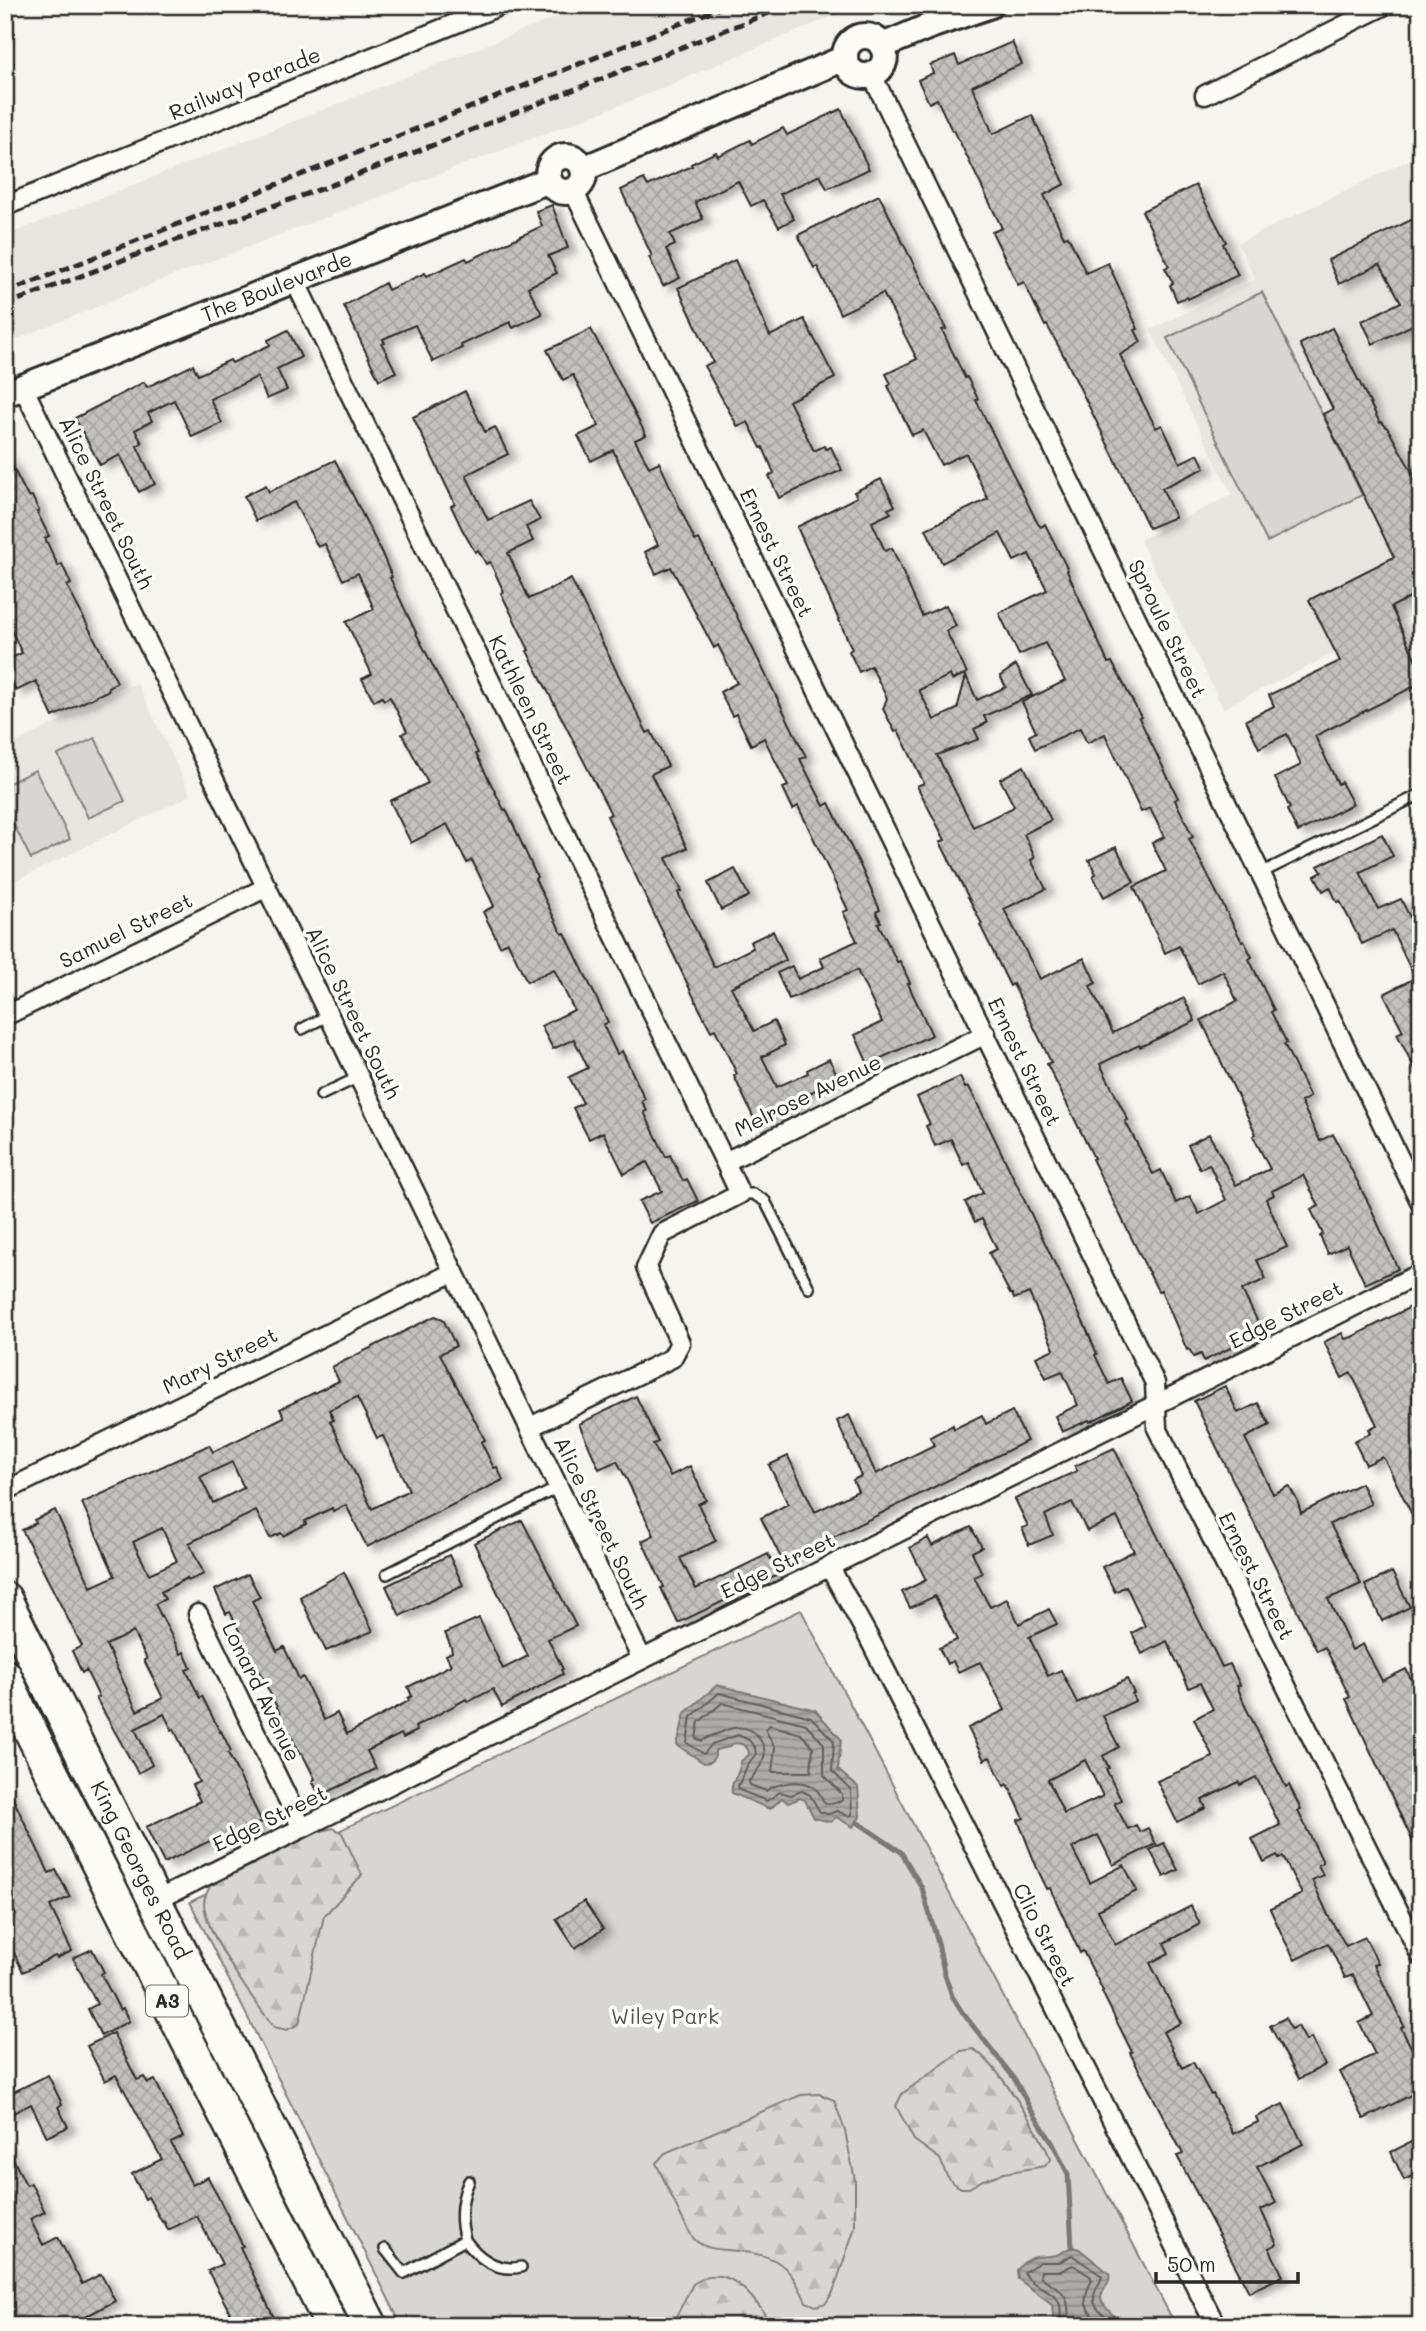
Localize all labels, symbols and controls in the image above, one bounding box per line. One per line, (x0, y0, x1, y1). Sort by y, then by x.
street label: Railway Parade (165, 40, 324, 125)
street label: The Boulevarde (197, 244, 355, 327)
street label: Alice Street South (54, 412, 161, 593)
street label: Ernest Street (734, 483, 820, 621)
street label: Sproule Street (1123, 555, 1214, 702)
street label: Kathleen Street (483, 630, 579, 789)
street label: Samuel Street (54, 886, 196, 974)
street label: Alice Street South (301, 922, 408, 1103)
street label: Ernest Street (982, 992, 1068, 1130)
street label: Melrose Avenue (729, 1047, 885, 1142)
street label: Edge Street (1224, 1273, 1347, 1354)
street label: Mary Street (157, 1320, 281, 1399)
street label: Alice Street South (549, 1432, 656, 1613)
street label: Ernest Street (1213, 1507, 1301, 1644)
street label: Edge Street (716, 1525, 839, 1604)
street label: Lonard Avenue (217, 1617, 308, 1765)
street label: King Georges Road (85, 1776, 197, 1963)
street label: Edge Street (208, 1778, 331, 1857)
street label: Clio Street (1008, 1878, 1083, 1991)
road number: A3 (146, 1985, 188, 2016)
park label: Wiley Park (611, 2002, 719, 2029)
scale bar (1156, 2240, 1298, 2284)
text: 50 m (1167, 2250, 1216, 2277)

